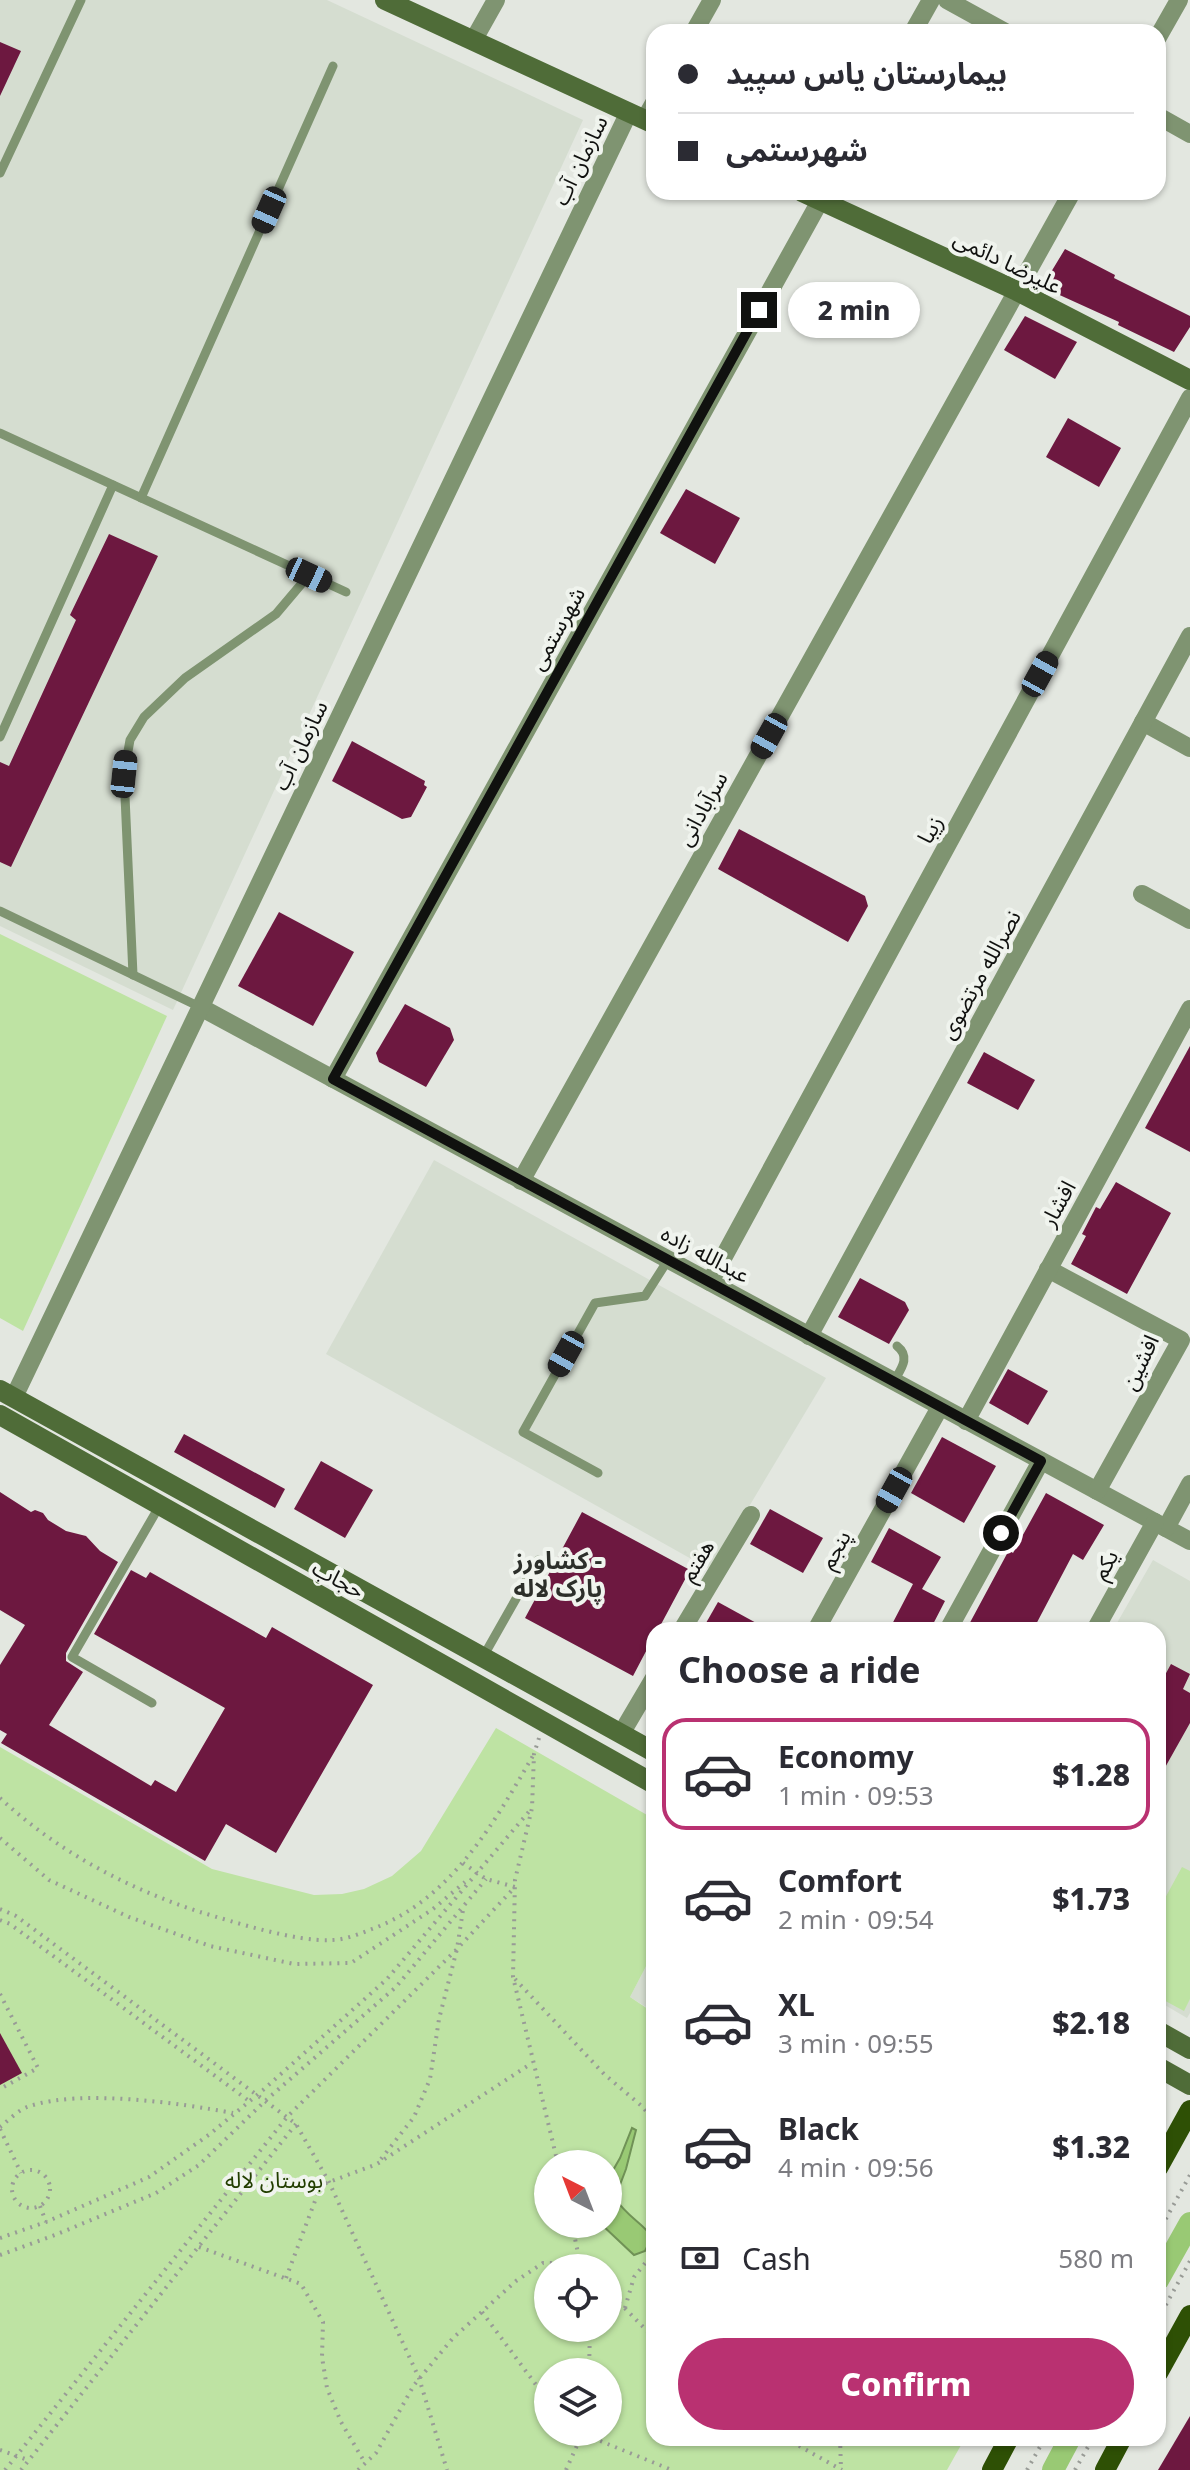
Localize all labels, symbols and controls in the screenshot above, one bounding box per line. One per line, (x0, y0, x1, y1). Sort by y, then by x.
text: بیمارستان یاس سپید (726, 52, 1007, 93)
street label: سازمان آب (544, 110, 614, 210)
text: شهرستمی (726, 129, 868, 170)
car (248, 183, 290, 237)
street label: علیرضا دائمی (949, 222, 1067, 300)
callout: 2 min (787, 282, 919, 338)
route end (741, 292, 777, 328)
text: 2 min (818, 292, 890, 328)
car (282, 554, 336, 596)
street label: شهرستمی (521, 581, 591, 675)
car (1018, 647, 1062, 701)
street label: سازمان آب (264, 695, 334, 795)
car (747, 709, 791, 763)
car (110, 749, 138, 799)
street label: سرآبادانی (668, 765, 734, 851)
street label: زیبا (909, 810, 949, 848)
street label: نصرالله مرتضوی (931, 904, 1027, 1044)
street label: افشار (1032, 1175, 1082, 1232)
street label: عبدالله زاده (656, 1217, 756, 1289)
car (544, 1327, 588, 1381)
street label: افشین (1113, 1329, 1165, 1395)
car (872, 1463, 916, 1517)
route start (983, 1515, 1019, 1551)
street label: پنجم (811, 1524, 860, 1575)
street label: هفتم (672, 1533, 723, 1588)
district label: کشاورز - پارک لاله (513, 1543, 602, 1604)
street label: یکم (1084, 1544, 1127, 1586)
street label: حجاب (308, 1551, 370, 1605)
text: Choose a ride (678, 1645, 920, 1694)
text: Economy (778, 1736, 914, 1777)
icon: car (682, 1738, 754, 1810)
text: $1.28 (1052, 1754, 1130, 1795)
text: 1 min · 09:53 (778, 1777, 934, 1813)
text: Comfort (778, 1860, 902, 1901)
icon: car (682, 1862, 754, 1934)
text: $1.73 (1052, 1878, 1130, 1919)
text: 2 min · 09:54 (778, 1901, 934, 1937)
text: XL (778, 1984, 815, 2025)
icon: car (682, 1986, 754, 2058)
text: $2.18 (1052, 2002, 1130, 2043)
text: 3 min · 09:55 (778, 2025, 934, 2061)
text: Black (778, 2108, 859, 2149)
icon: car (682, 2110, 754, 2182)
text: $1.32 (1052, 2126, 1130, 2167)
text: 4 min · 09:56 (778, 2149, 934, 2185)
north arrow (534, 2150, 622, 2238)
map controls (534, 2150, 622, 2446)
park label: بوستان لاله (225, 2164, 323, 2194)
icon: cash (678, 2236, 722, 2280)
text: Cash (742, 2238, 811, 2279)
text: 580 m (1058, 2240, 1134, 2276)
button: locate (534, 2254, 622, 2342)
button: Confirm (678, 2338, 1134, 2430)
button: layers (534, 2358, 622, 2446)

